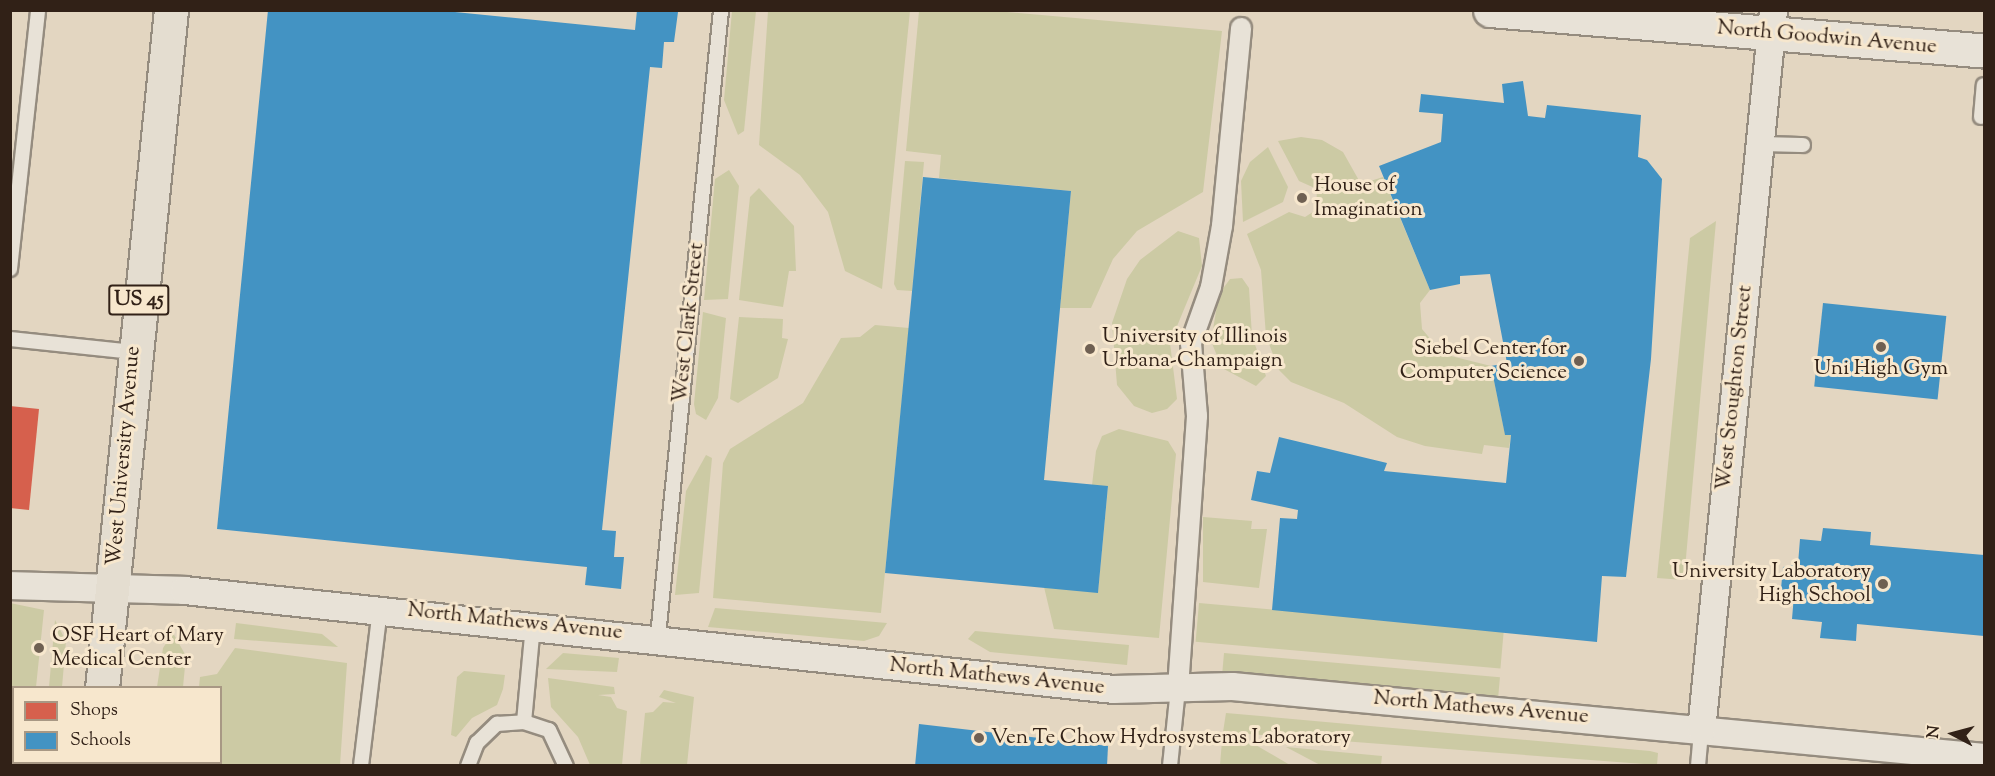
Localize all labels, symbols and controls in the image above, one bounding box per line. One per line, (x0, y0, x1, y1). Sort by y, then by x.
street label: North Goodwin Avenue (1716, 16, 1938, 60)
place label: House of Imagination (1314, 173, 1423, 223)
marker: House of Imagination (1295, 191, 1309, 205)
street label: West Clark Street (668, 242, 710, 404)
road number: US 45 (108, 283, 170, 317)
street label: West Stoughton Street (1712, 284, 1758, 492)
place label: University of Illinois Urbana-Champaign (1102, 324, 1287, 374)
place label: Siebel Center for Computer Science (1400, 336, 1567, 386)
marker: Uni High Gym (1874, 340, 1888, 354)
marker: University of Illinois Urbana-Champaign (1083, 342, 1097, 356)
street label: West University Avenue (102, 345, 146, 567)
marker: Siebel Center for Computer Science (1572, 354, 1586, 368)
place label: Uni High Gym (1814, 356, 1948, 382)
place label: University Laboratory High School (1672, 559, 1871, 609)
marker: University Laboratory High School (1876, 577, 1890, 591)
street label: North Mathews Avenue (406, 598, 624, 646)
place label: OSF Heart of Mary Medical Center (52, 623, 224, 673)
marker: OSF Heart of Mary Medical Center (30, 639, 48, 657)
street label: North Mathews Avenue (888, 653, 1106, 701)
legend (12, 686, 222, 764)
street label: North Mathews Avenue (1372, 686, 1590, 730)
text: Shops (70, 698, 118, 724)
north arrow (1923, 704, 1983, 764)
place label: Ven Te Chow Hydrosystems Laboratory (991, 725, 1351, 751)
text: N (1922, 725, 1947, 740)
text: Schools (70, 728, 131, 754)
marker: Ven Te Chow Hydrosystems Laboratory (972, 731, 986, 745)

